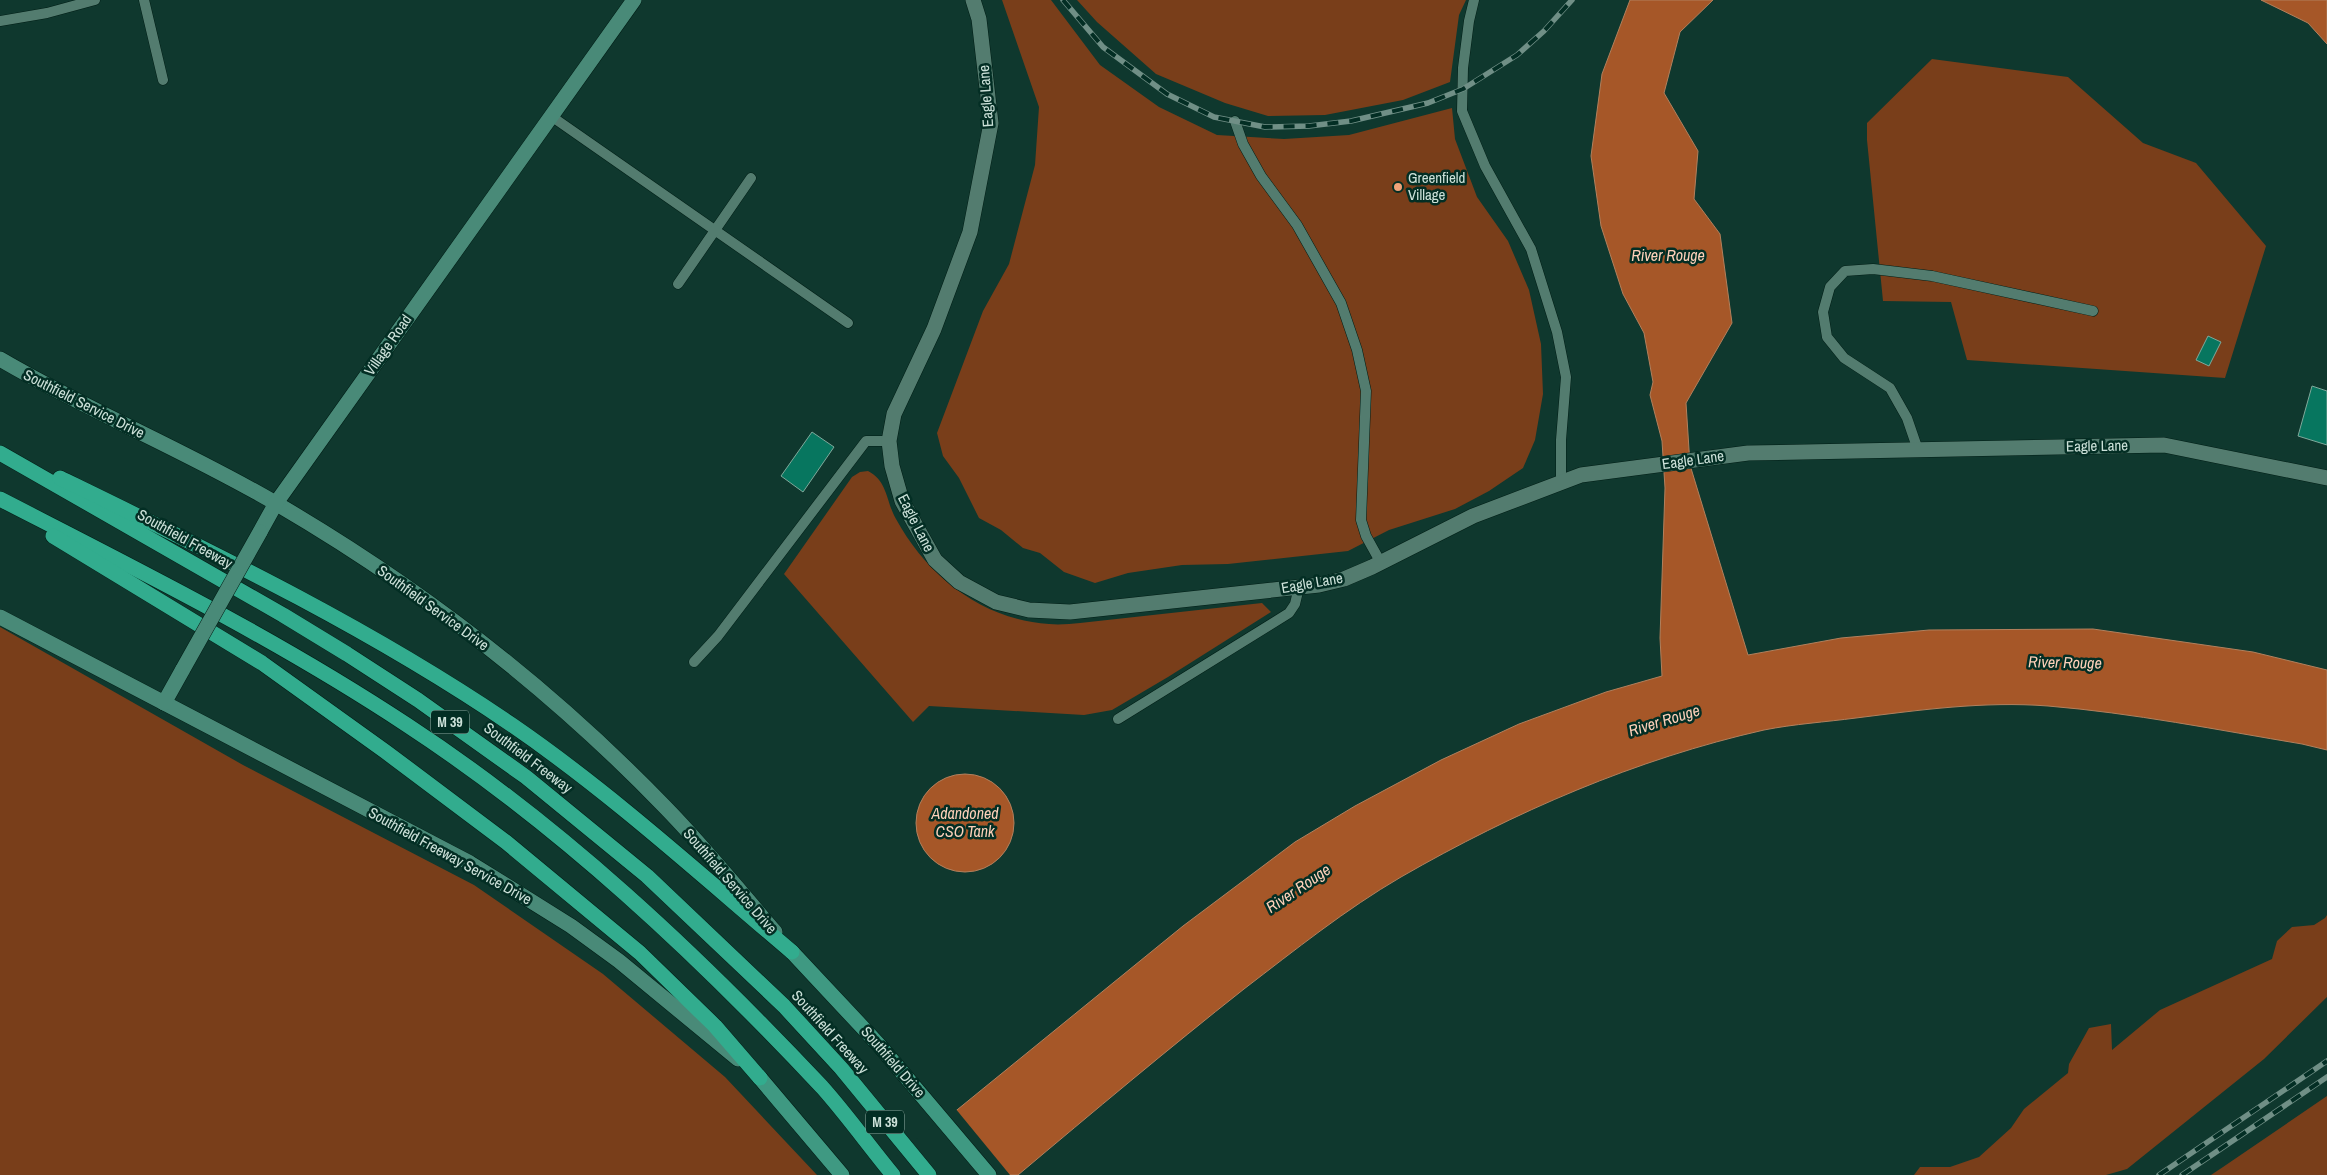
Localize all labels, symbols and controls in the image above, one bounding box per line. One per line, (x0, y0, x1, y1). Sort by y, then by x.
street label: Eagle Lane (973, 64, 998, 128)
place label: Greenfield Village (1408, 167, 1465, 205)
marker: Greenfield Village (1392, 181, 1404, 193)
water label: River Rouge (1631, 244, 1705, 266)
street label: Village Road (359, 310, 416, 379)
street label: Southfield Service Drive (20, 364, 149, 443)
street label: Eagle Lane (2066, 434, 2128, 457)
street label: Eagle Lane (1661, 445, 1725, 474)
street label: Eagle Lane (893, 490, 940, 555)
street label: Southfield Freeway (134, 504, 237, 574)
street label: Southfield Service Drive (373, 560, 494, 655)
street label: Eagle Lane (1279, 567, 1345, 598)
water label: River Rouge (2028, 650, 2102, 674)
water label: River Rouge (1626, 699, 1702, 741)
road number: M 39 (431, 710, 469, 734)
street label: Southfield Freeway (480, 717, 578, 798)
street label: Southfield Freeway Service Drive (365, 802, 536, 909)
water label: Adandoned CSO Tank (930, 802, 999, 842)
street label: Southfield Service Drive (679, 823, 782, 938)
water label: River Rouge (1261, 858, 1335, 918)
street label: Southfield Freeway (787, 985, 874, 1079)
street label: Southfield Drive (857, 1021, 930, 1102)
road number: M 39 (866, 1110, 904, 1134)

